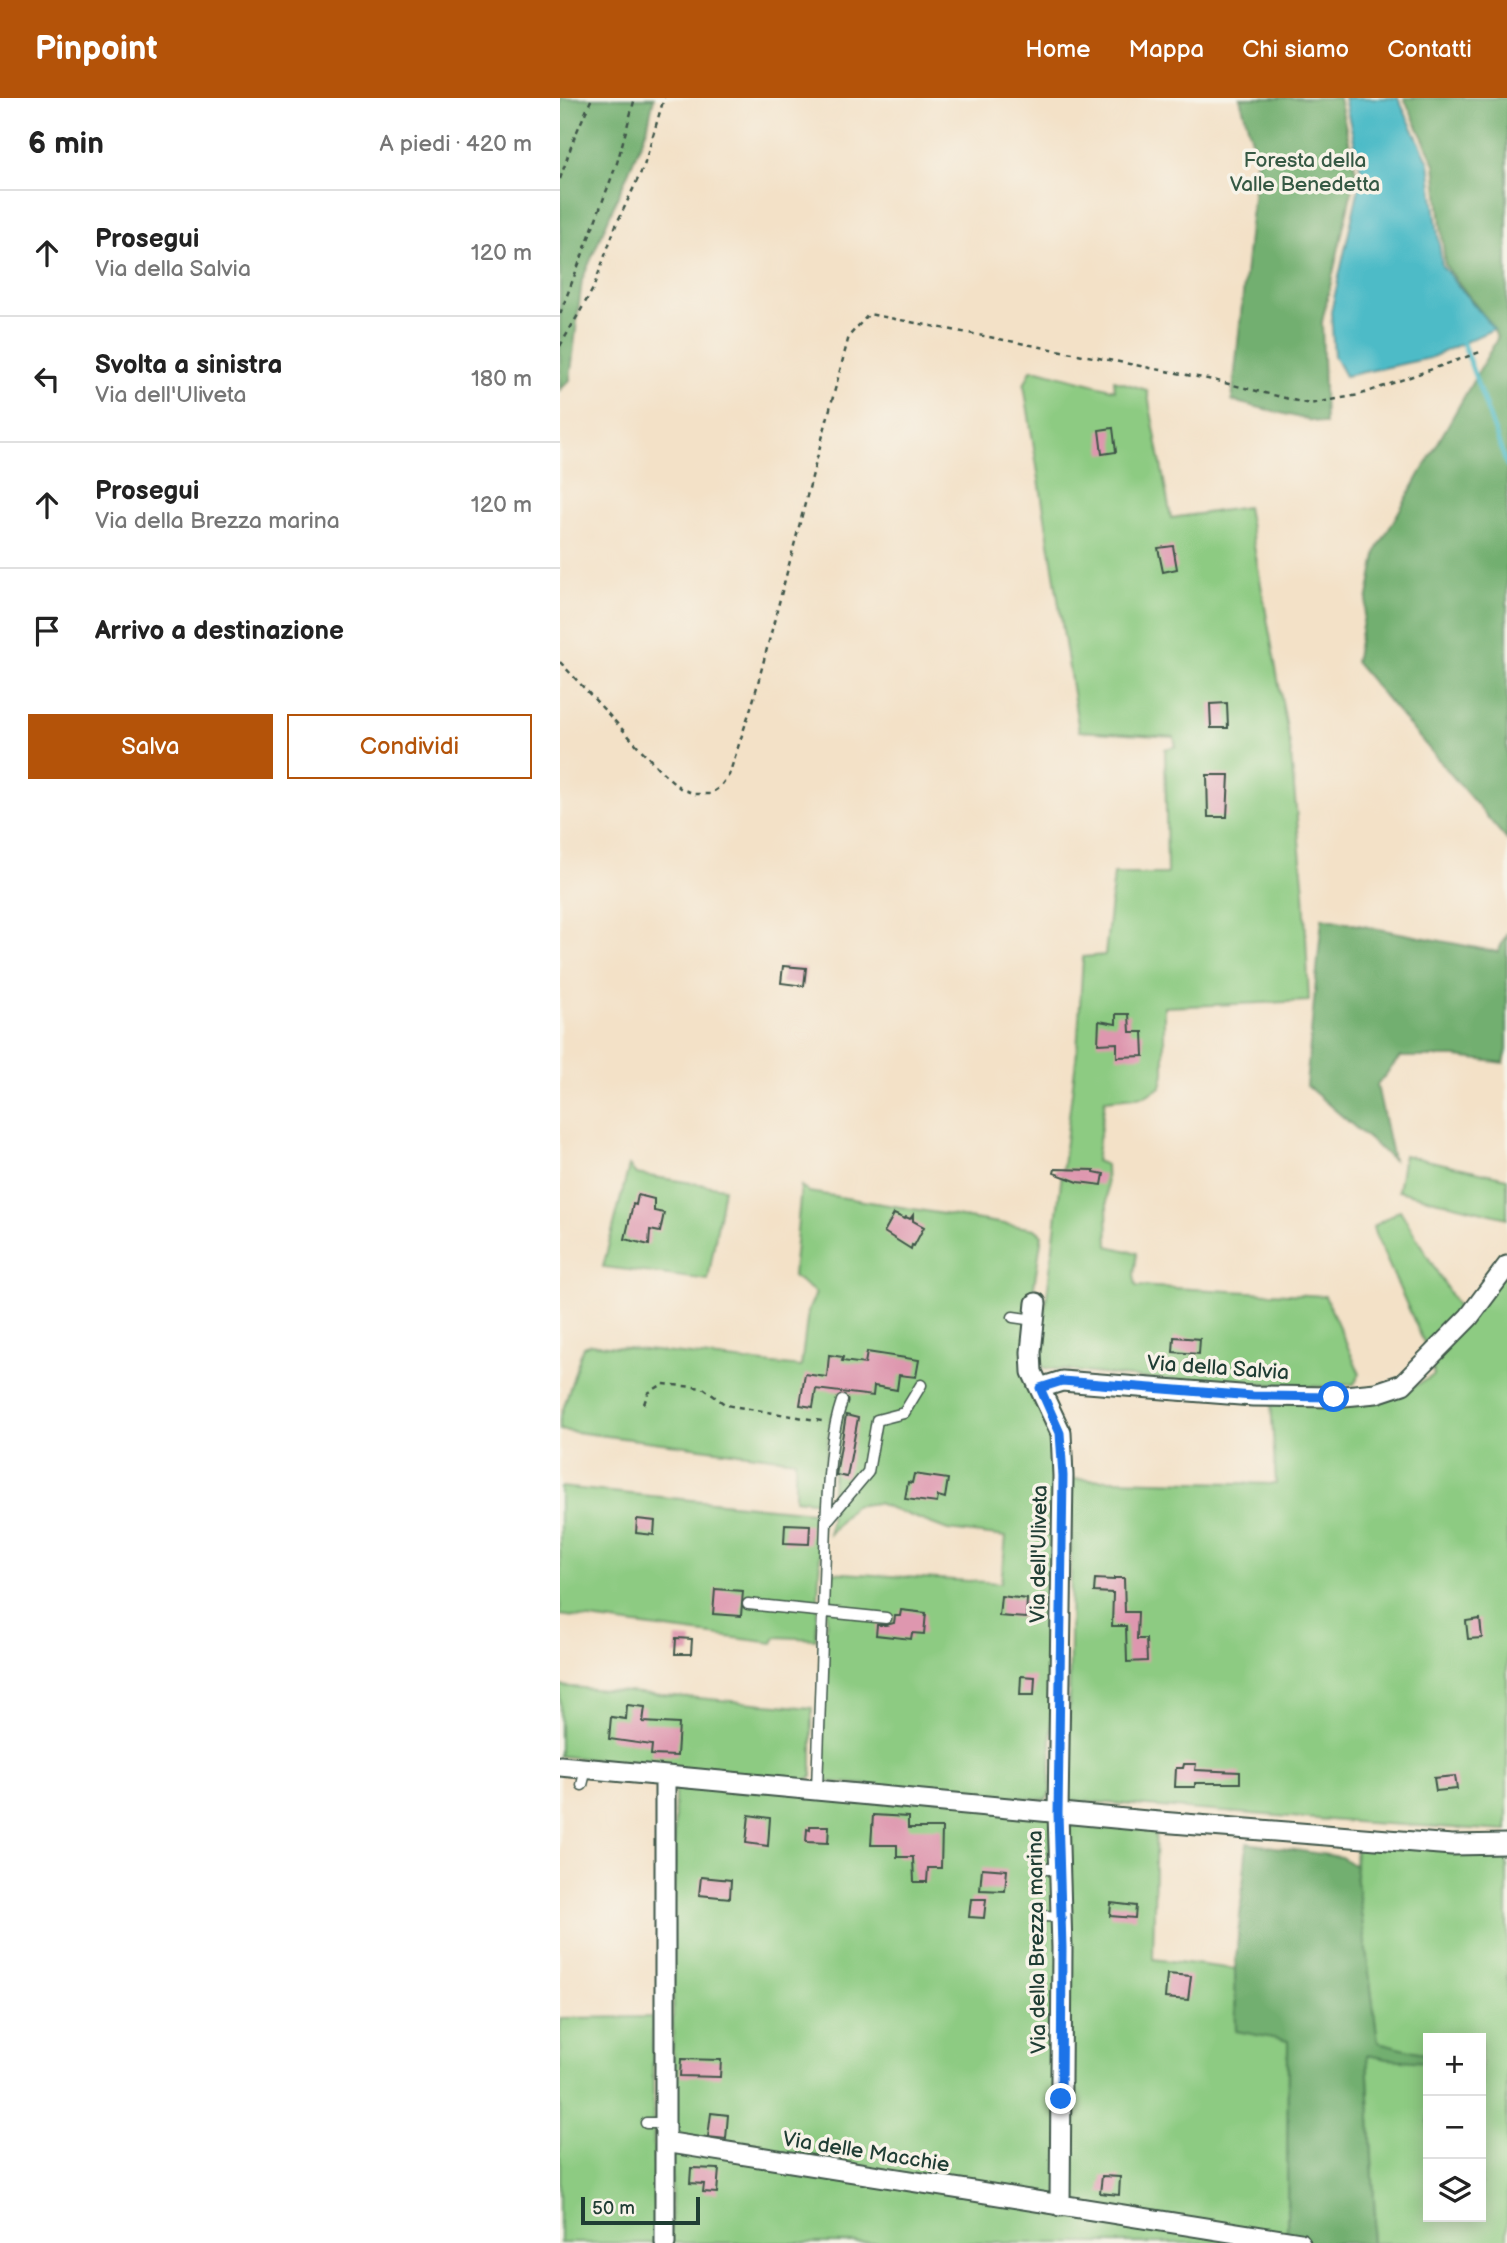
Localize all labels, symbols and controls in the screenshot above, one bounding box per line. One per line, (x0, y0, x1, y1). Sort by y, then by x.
text: Pinpoint (35, 29, 157, 69)
text: Home (1025, 35, 1090, 64)
text: Mappa (1128, 35, 1204, 64)
text: Chi siamo (1242, 35, 1349, 64)
text: Contatti (1387, 35, 1472, 64)
text: 6 min (28, 126, 104, 162)
text: A piedi · 420 m (379, 130, 532, 158)
park label: Foresta della Valle Benedetta (1230, 148, 1380, 197)
text: Prosegui (95, 224, 199, 255)
icon: ahead (28, 234, 66, 272)
text: 120 m (471, 239, 532, 267)
text: Via della Salvia (95, 255, 251, 283)
text: Svolta a sinistra (95, 350, 282, 381)
icon: left (28, 360, 66, 398)
text: 180 m (471, 365, 532, 393)
text: Via dell'Uliveta (95, 381, 246, 409)
text: Prosegui (95, 476, 199, 507)
icon: ahead (28, 486, 66, 524)
text: 120 m (471, 491, 532, 519)
text: Via della Brezza marina (95, 507, 340, 535)
icon: arrive (28, 612, 66, 650)
text: Arrivo a destinazione (95, 616, 344, 647)
button: Salva (28, 714, 273, 779)
button: Condividi (287, 714, 532, 779)
street label: Via della Salvia (1146, 1351, 1290, 1385)
route start (1318, 1381, 1349, 1412)
street label: Via dell'Uliveta (1025, 1485, 1053, 1623)
street label: Via della Brezza marina (1023, 1830, 1051, 2054)
map controls (1423, 2033, 1486, 2222)
button: + (1423, 2033, 1486, 2096)
route end (1045, 2083, 1076, 2114)
button: − (1423, 2096, 1486, 2159)
street label: Via delle Macchie (781, 2126, 951, 2178)
button: layers (1423, 2159, 1486, 2222)
scale bar (581, 2194, 700, 2226)
text: 50 m (592, 2197, 635, 2220)

